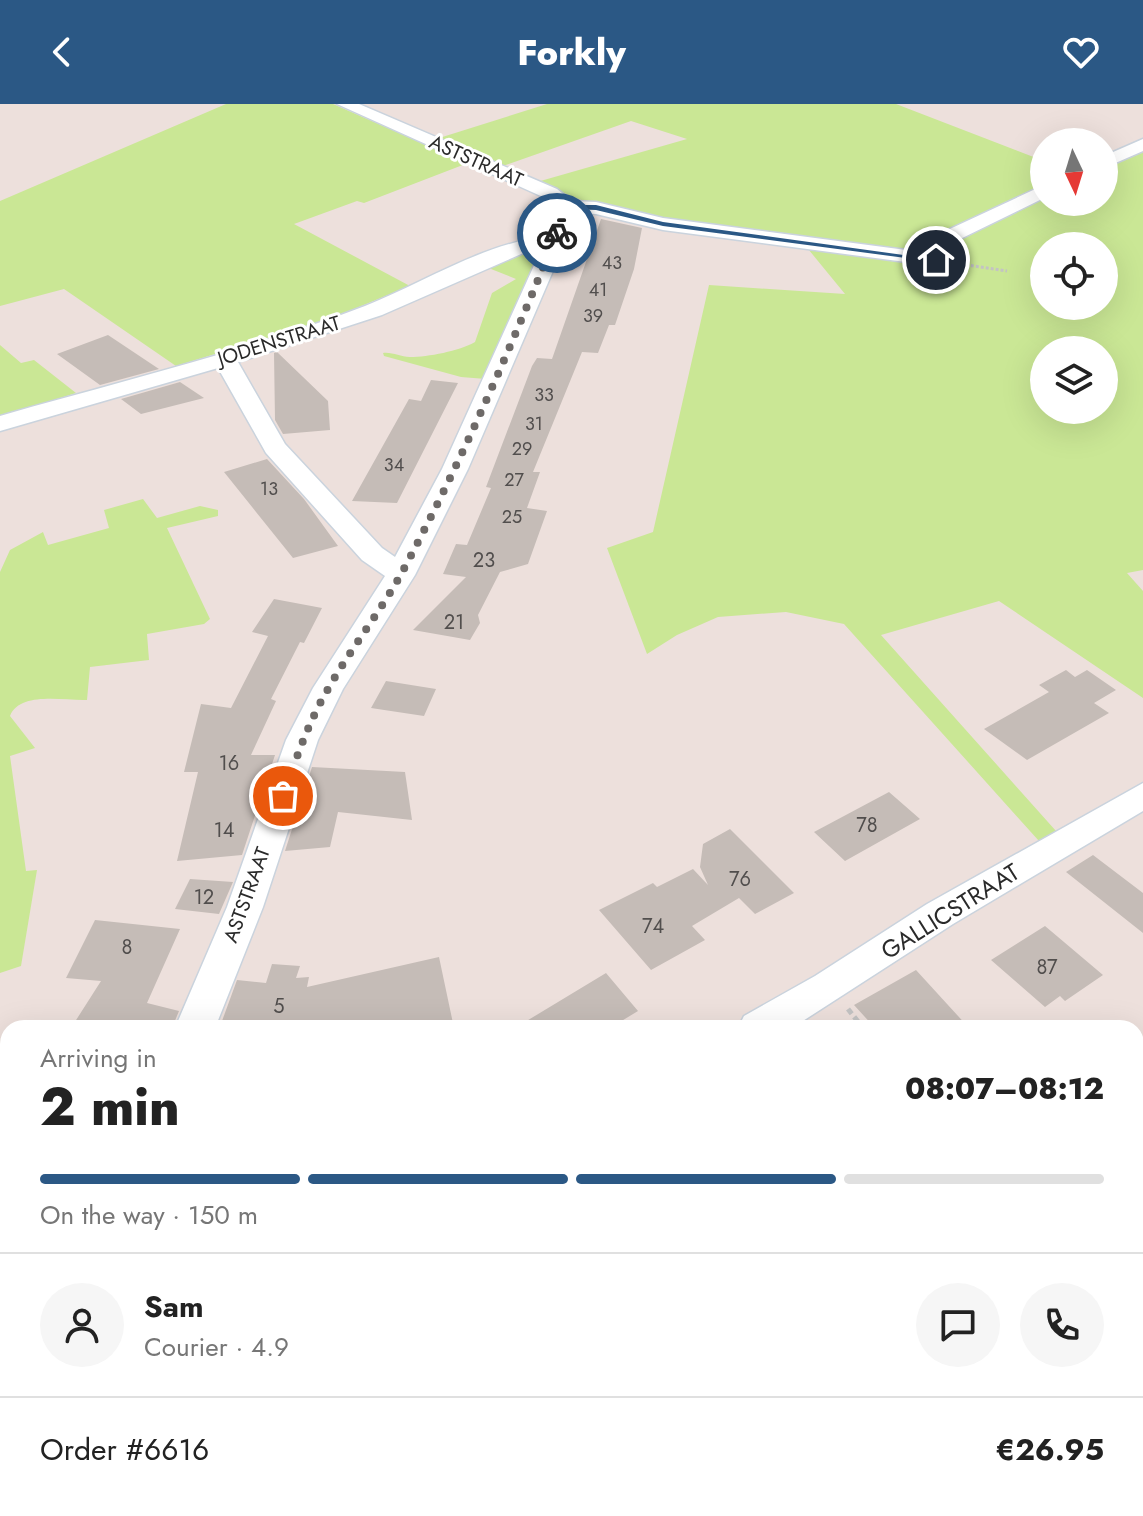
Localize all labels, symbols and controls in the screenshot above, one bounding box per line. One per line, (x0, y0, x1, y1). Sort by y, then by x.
text: Forkly (517, 26, 626, 78)
icon: back (40, 30, 84, 74)
icon: heart (1059, 30, 1103, 74)
street label: ASTSTRAAT (425, 127, 528, 195)
north arrow (1030, 128, 1118, 216)
map controls (1030, 128, 1118, 424)
courier (517, 193, 597, 273)
icon: bike (535, 211, 579, 255)
pin (902, 226, 970, 294)
button: locate (1030, 232, 1118, 320)
icon: home (914, 238, 958, 282)
house number: 43 (602, 250, 622, 276)
house number: 41 (589, 277, 607, 303)
house number: 39 (583, 303, 603, 329)
street label: JODENSTRAAT (211, 308, 345, 374)
button: layers (1030, 336, 1118, 424)
house number: 33 (534, 382, 554, 408)
house number: 31 (525, 411, 543, 437)
house number: 29 (512, 436, 532, 462)
house number: 34 (384, 452, 404, 478)
house number: 27 (504, 467, 524, 493)
house number: 13 (260, 476, 278, 502)
house number: 25 (502, 504, 522, 530)
house number: 23 (473, 546, 495, 575)
house number: 21 (444, 608, 464, 637)
house number: 16 (219, 749, 239, 778)
pin (249, 762, 317, 830)
icon: bag (261, 774, 305, 818)
house number: 78 (856, 811, 878, 840)
house number: 14 (214, 816, 235, 845)
street label: ASTSTRAAT (216, 842, 278, 947)
street label: GALLICSTRAAT (874, 854, 1026, 968)
house number: 76 (729, 865, 751, 894)
house number: 12 (194, 883, 214, 912)
house number: 74 (642, 912, 664, 941)
house number: 8 (122, 933, 132, 962)
house number: 87 (1036, 953, 1058, 982)
house number: 5 (273, 992, 285, 1021)
text: Arriving in (40, 1039, 157, 1077)
text: 08:07–08:12 (905, 1067, 1104, 1110)
text: 2 min (40, 1069, 180, 1145)
text: On the way · 150 m (40, 1196, 258, 1234)
button: person (40, 1283, 124, 1367)
button: chat (916, 1283, 1000, 1367)
button: phone (1020, 1283, 1104, 1367)
text: Sam (144, 1285, 204, 1328)
text: Courier · 4.9 (144, 1328, 289, 1366)
text: Order #6616 (40, 1428, 209, 1471)
text: €26.95 (996, 1428, 1104, 1471)

